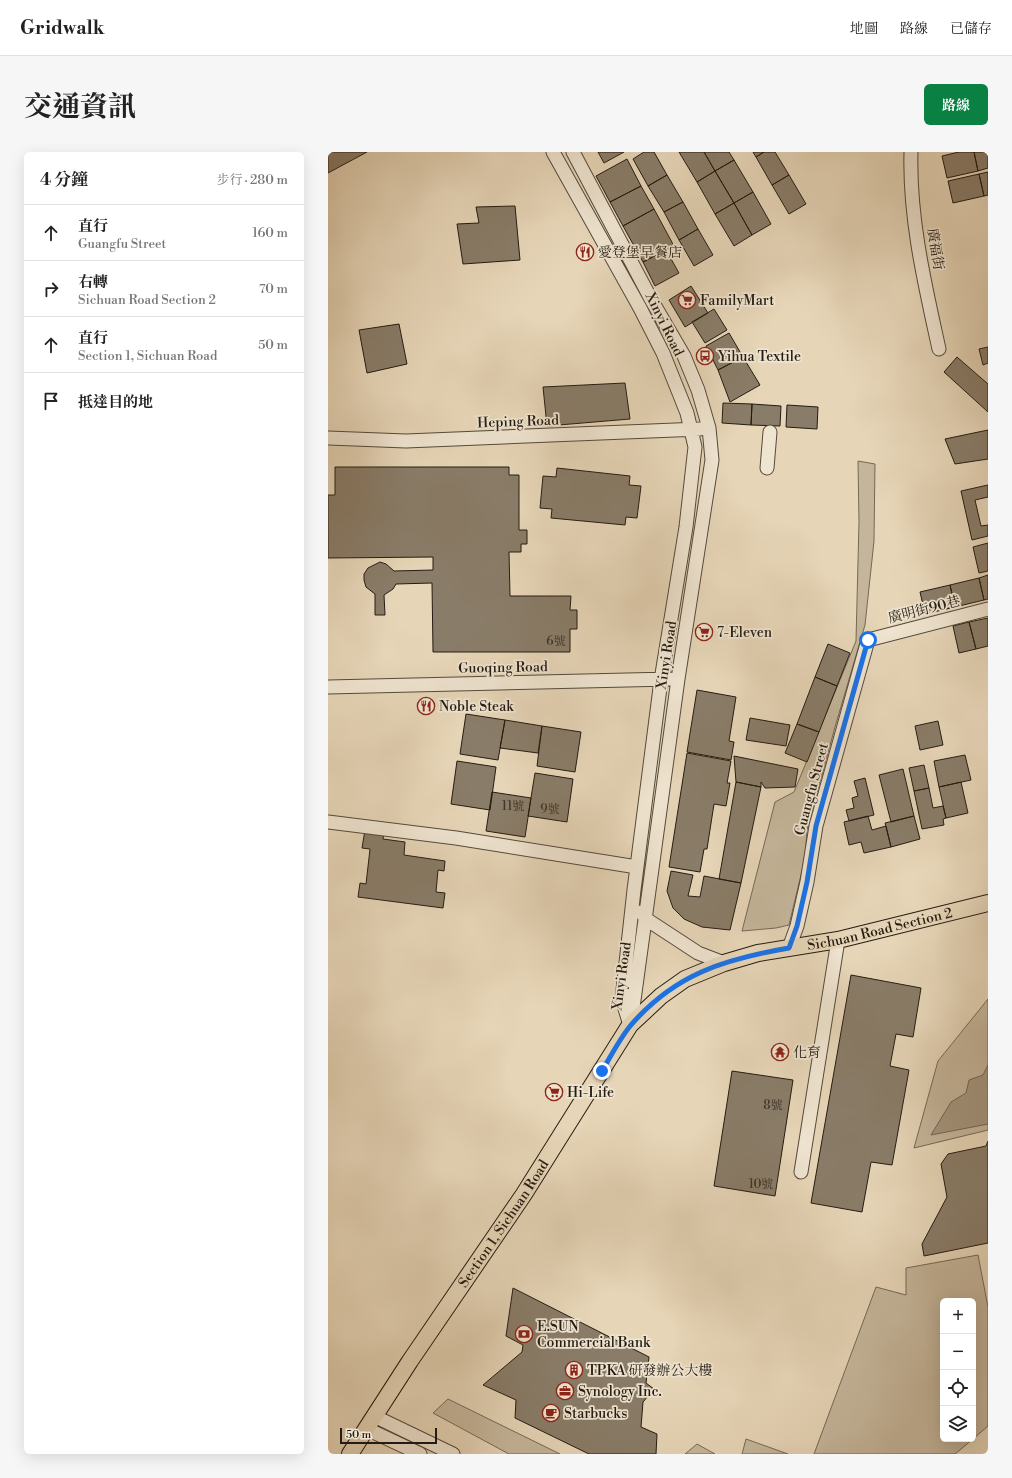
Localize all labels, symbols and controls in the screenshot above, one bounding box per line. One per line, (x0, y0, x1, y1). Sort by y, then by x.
text: Gridwalk (20, 16, 104, 40)
text: 地圖 (850, 20, 878, 38)
text: 路線 (900, 20, 928, 38)
text: 已儲存 (950, 20, 992, 38)
button: 路線 (924, 84, 988, 125)
text: 交通資訊 (24, 90, 136, 125)
text: 4 分鐘 (40, 169, 88, 191)
text: 步行 · 280 m (216, 172, 288, 188)
text: 直行 (78, 217, 108, 236)
icon: ahead (40, 222, 62, 244)
text: 160 m (252, 225, 288, 241)
street label: 廣福街 (923, 227, 947, 271)
text: Guangfu Street (78, 236, 166, 252)
restaurant icon: 愛登堡早餐店 (575, 242, 595, 262)
place label: 愛登堡早餐店 (598, 244, 682, 262)
text: 右轉 (78, 273, 108, 292)
icon: right (40, 278, 62, 300)
text: 70 m (259, 281, 288, 297)
street label: Xinyi Road (640, 289, 687, 359)
supermarket icon: FamilyMart (677, 290, 697, 310)
text: Sichuan Road Section 2 (78, 292, 216, 308)
place label: FamilyMart (700, 292, 774, 310)
text: 直行 (78, 329, 108, 348)
icon: ahead (40, 334, 62, 356)
text: 50 m (258, 337, 288, 353)
bus stop icon: Yihua Textile (695, 346, 715, 366)
text: Section 1, Sichuan Road (78, 348, 217, 364)
place label: Yihua Textile (717, 348, 801, 366)
icon: arrive (40, 390, 62, 412)
text: 抵達目的地 (78, 393, 153, 412)
street label: Heping Road (477, 412, 559, 432)
street label: 廣明街90巷 (886, 592, 962, 628)
street label: Xinyi Road (653, 620, 681, 692)
supermarket icon: 7-Eleven (694, 622, 714, 642)
place label: 7-Eleven (717, 624, 773, 642)
route start (859, 631, 877, 649)
house number: 6號 (546, 634, 566, 649)
street label: Guoqing Road (458, 658, 548, 678)
restaurant icon: Noble Steak (416, 696, 436, 716)
place label: Noble Steak (439, 698, 514, 716)
street label: Guangfu Street (791, 741, 833, 837)
house number: 11號 (502, 799, 524, 814)
house number: 9號 (540, 802, 560, 817)
street label: Sichuan Road Section 2 (806, 904, 954, 955)
street label: Xinyi Road (608, 941, 636, 1013)
temple icon: 化育 (770, 1042, 790, 1062)
place label: 化育 (793, 1044, 821, 1062)
route end (593, 1062, 611, 1080)
supermarket icon: Hi-Life (544, 1082, 564, 1102)
place label: Hi-Life (567, 1084, 614, 1102)
house number: 8號 (763, 1098, 783, 1113)
street label: Section 1, Sichuan Road (455, 1156, 553, 1291)
house number: 10號 (749, 1177, 773, 1192)
map controls (940, 1298, 976, 1442)
button: + (940, 1298, 976, 1334)
place label: E.SUN Commercial Bank (537, 1318, 651, 1352)
bank icon: E.SUN Commercial Bank (514, 1324, 534, 1344)
button: − (940, 1334, 976, 1370)
building icon: TPKA 研發辦公大樓 (564, 1360, 584, 1380)
place label: TPKA 研發辦公大樓 (587, 1362, 713, 1380)
button: locate (940, 1370, 976, 1406)
office icon: Synology Inc. (555, 1381, 575, 1401)
place label: Synology Inc. (578, 1383, 662, 1401)
cafe icon: Starbucks (541, 1403, 561, 1423)
place label: Starbucks (564, 1405, 627, 1423)
button: layers (940, 1406, 976, 1442)
scale bar (340, 1426, 437, 1445)
text: 50 m (346, 1428, 371, 1442)

